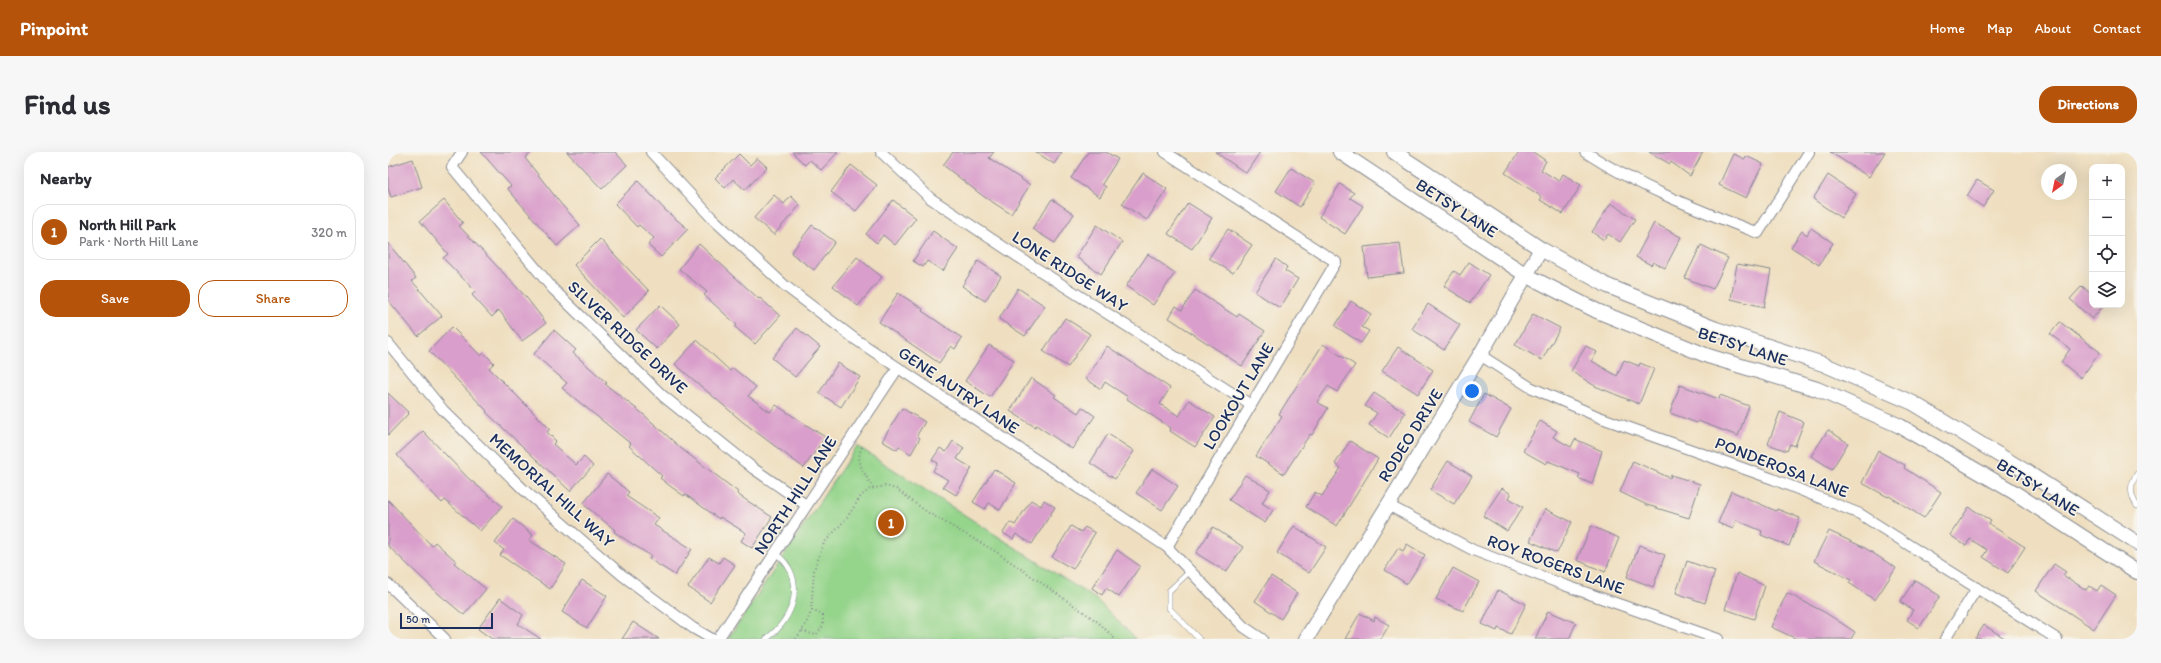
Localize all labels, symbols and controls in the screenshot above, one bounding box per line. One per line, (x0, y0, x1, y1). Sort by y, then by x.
text: Pinpoint (20, 17, 88, 40)
text: Home (1930, 20, 1965, 37)
text: Map (1987, 20, 2013, 37)
text: About (2035, 20, 2071, 37)
text: Contact (2093, 20, 2141, 37)
button: Directions (2039, 86, 2137, 123)
text: Find us (24, 87, 111, 121)
north arrow (2041, 164, 2077, 200)
map controls (2089, 164, 2125, 308)
button: + (2089, 164, 2125, 200)
text: Nearby (40, 168, 92, 188)
street label: BETSY LANE (1412, 174, 1502, 242)
button: − (2089, 200, 2125, 236)
text: North Hill Park (79, 216, 176, 234)
text: 1 (51, 225, 57, 240)
text: 320 m (311, 225, 347, 240)
street label: LONE RIDGE WAY (1009, 226, 1132, 316)
text: Park · North Hill Lane (79, 234, 198, 249)
button: locate (2089, 236, 2125, 272)
button: layers (2089, 272, 2125, 308)
street label: SILVER RIDGE DRIVE (564, 276, 692, 398)
button: Save (40, 280, 190, 317)
button: Share (198, 280, 348, 317)
street label: BETSY LANE (1696, 322, 1790, 370)
street label: LOOKOUT LANE (1198, 339, 1278, 453)
street label: GENE AUTRY LANE (895, 342, 1023, 438)
your location (1462, 381, 1482, 401)
street label: RODEO DRIVE (1373, 385, 1447, 485)
street label: MEMORIAL HILL WAY (485, 429, 619, 552)
street label: NORTH HILL LANE (749, 432, 841, 558)
street label: PONDEROSA LANE (1712, 432, 1852, 502)
street label: BETSY LANE (1993, 454, 2083, 520)
pin: 1 (878, 508, 904, 538)
street label: ROY ROGERS LANE (1485, 530, 1627, 598)
scale bar (400, 611, 493, 630)
text: 50 m (406, 613, 430, 626)

